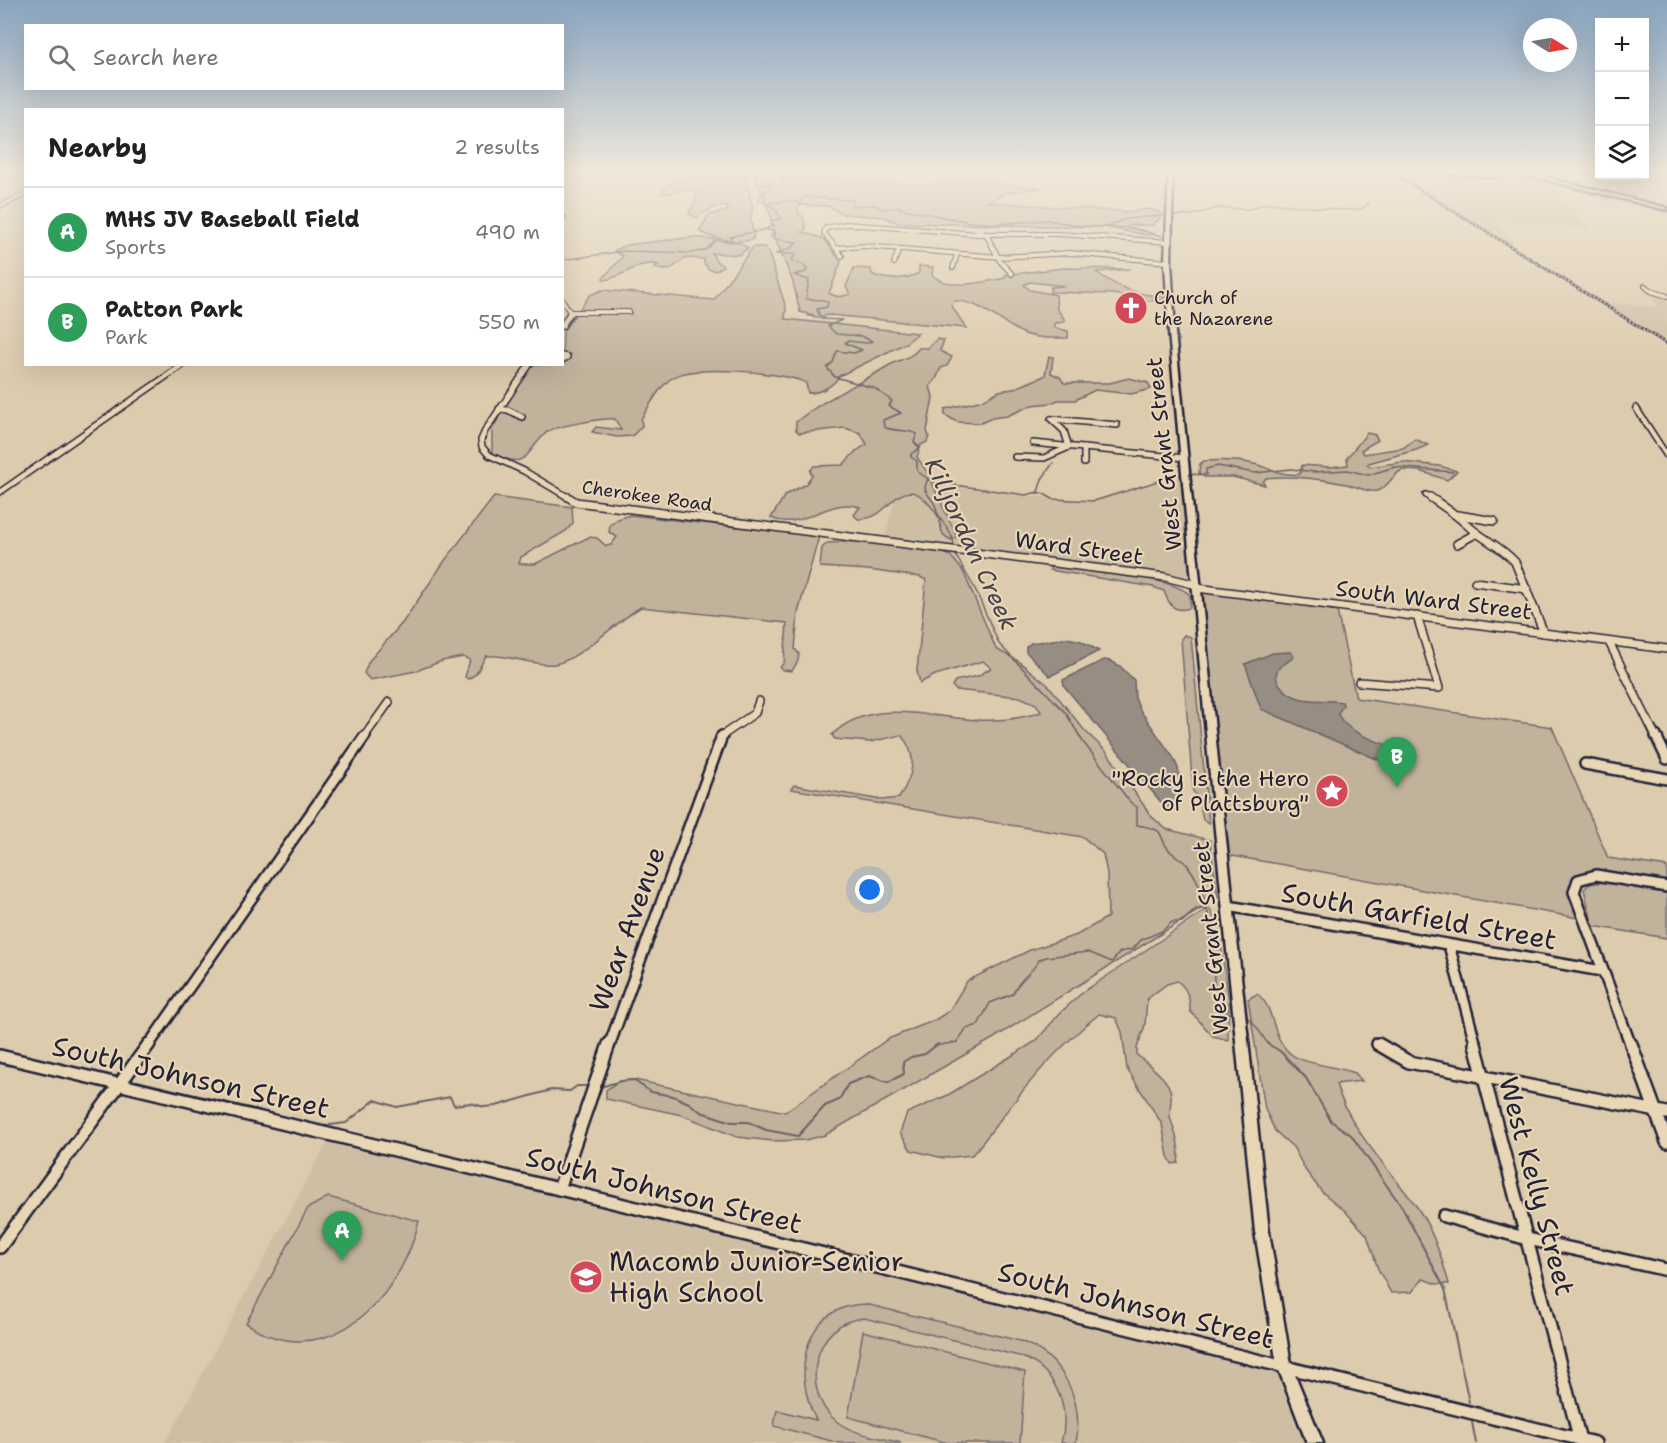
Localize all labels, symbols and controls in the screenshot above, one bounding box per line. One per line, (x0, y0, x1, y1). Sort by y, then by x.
north arrow (1523, 18, 1577, 72)
map controls (1595, 18, 1649, 180)
button: + (1595, 18, 1649, 72)
search box (24, 24, 564, 90)
icon: search (45, 41, 78, 74)
text: Search here (93, 43, 219, 72)
button: − (1595, 72, 1649, 126)
button: layers (1595, 126, 1649, 180)
text: Nearby (48, 130, 147, 165)
text: 2 results (454, 134, 540, 160)
text: MHS JV Baseball Field (105, 205, 360, 234)
text: A (60, 219, 75, 245)
text: 490 m (475, 219, 540, 245)
text: Sports (105, 234, 166, 260)
place label: Church of the Nazarene (1154, 286, 1273, 331)
church icon: Church of the Nazarene (1113, 290, 1149, 326)
text: Patton Park (105, 295, 243, 324)
text: B (61, 309, 74, 335)
text: 550 m (478, 309, 540, 335)
text: Park (105, 324, 148, 350)
street label: West Grant Street (1139, 356, 1189, 552)
water label: Killjordan Creek (917, 452, 1025, 636)
street label: Cherokee Road (580, 475, 714, 517)
street label: Ward Street (1013, 525, 1145, 571)
street label: South Ward Street (1334, 574, 1534, 626)
pin: B (1378, 738, 1416, 787)
place label: "Rocky is the Hero of Plattsburg" (1111, 764, 1309, 818)
place icon: "Rocky is the Hero of Plattsburg" (1314, 773, 1350, 809)
street label: West Grant Street (1186, 840, 1236, 1036)
street label: Wear Avenue (580, 841, 674, 1017)
street label: South Garfield Street (1278, 874, 1560, 958)
your location (855, 875, 884, 904)
street label: South Johnson Street (49, 1027, 333, 1127)
street label: West Kelly Street (1490, 1073, 1584, 1299)
street label: South Johnson Street (522, 1138, 806, 1242)
pin: A (322, 1212, 362, 1261)
place label: Macomb Junior-Senior High School (609, 1243, 903, 1311)
street label: South Johnson Street (994, 1253, 1278, 1357)
school or university icon: Macomb Junior-Senior High School (568, 1259, 604, 1295)

